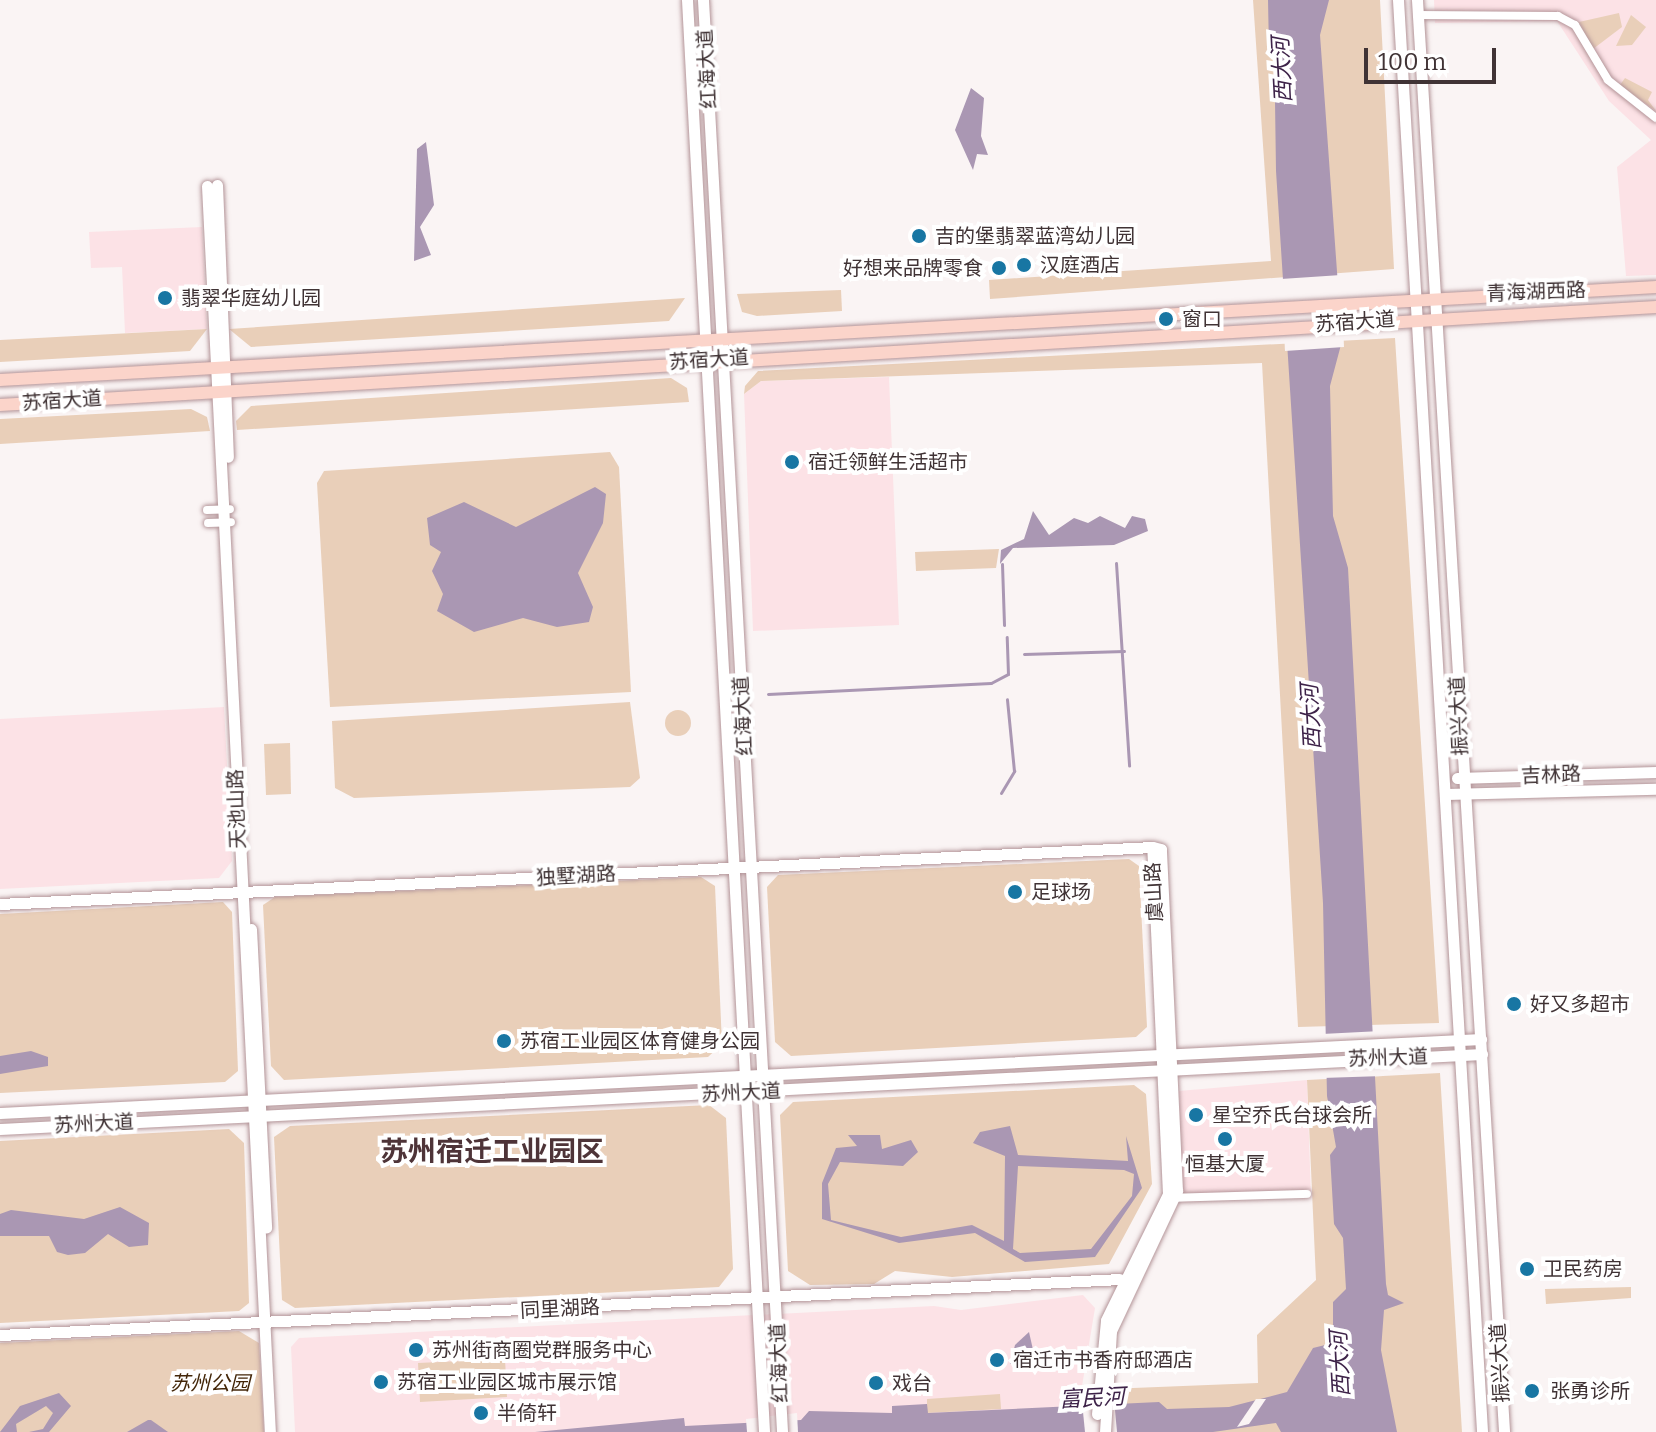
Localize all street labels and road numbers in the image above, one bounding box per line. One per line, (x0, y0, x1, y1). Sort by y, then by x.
street label: 红海大道 (693, 28, 721, 110)
street label: 青海湖西路 (1486, 278, 1586, 306)
street label: 苏宿大道 (1314, 307, 1396, 337)
street label: 苏宿大道 (668, 345, 750, 375)
street label: 苏宿大道 (21, 386, 103, 416)
street label: 红海大道 (729, 675, 757, 757)
street label: 振兴大道 (1445, 675, 1473, 757)
street label: 吉林路 (1521, 762, 1581, 788)
street label: 天池山路 (224, 769, 250, 849)
street label: 虞山路 (1140, 861, 1168, 923)
street label: 独墅湖路 (535, 862, 617, 890)
street label: 苏州大道 (1348, 1045, 1428, 1071)
street label: 苏州大道 (700, 1079, 782, 1107)
street label: 苏州大道 (53, 1110, 135, 1138)
street label: 同里湖路 (519, 1295, 601, 1323)
street label: 振兴大道 (1486, 1322, 1514, 1404)
street label: 红海大道 (766, 1323, 792, 1403)

